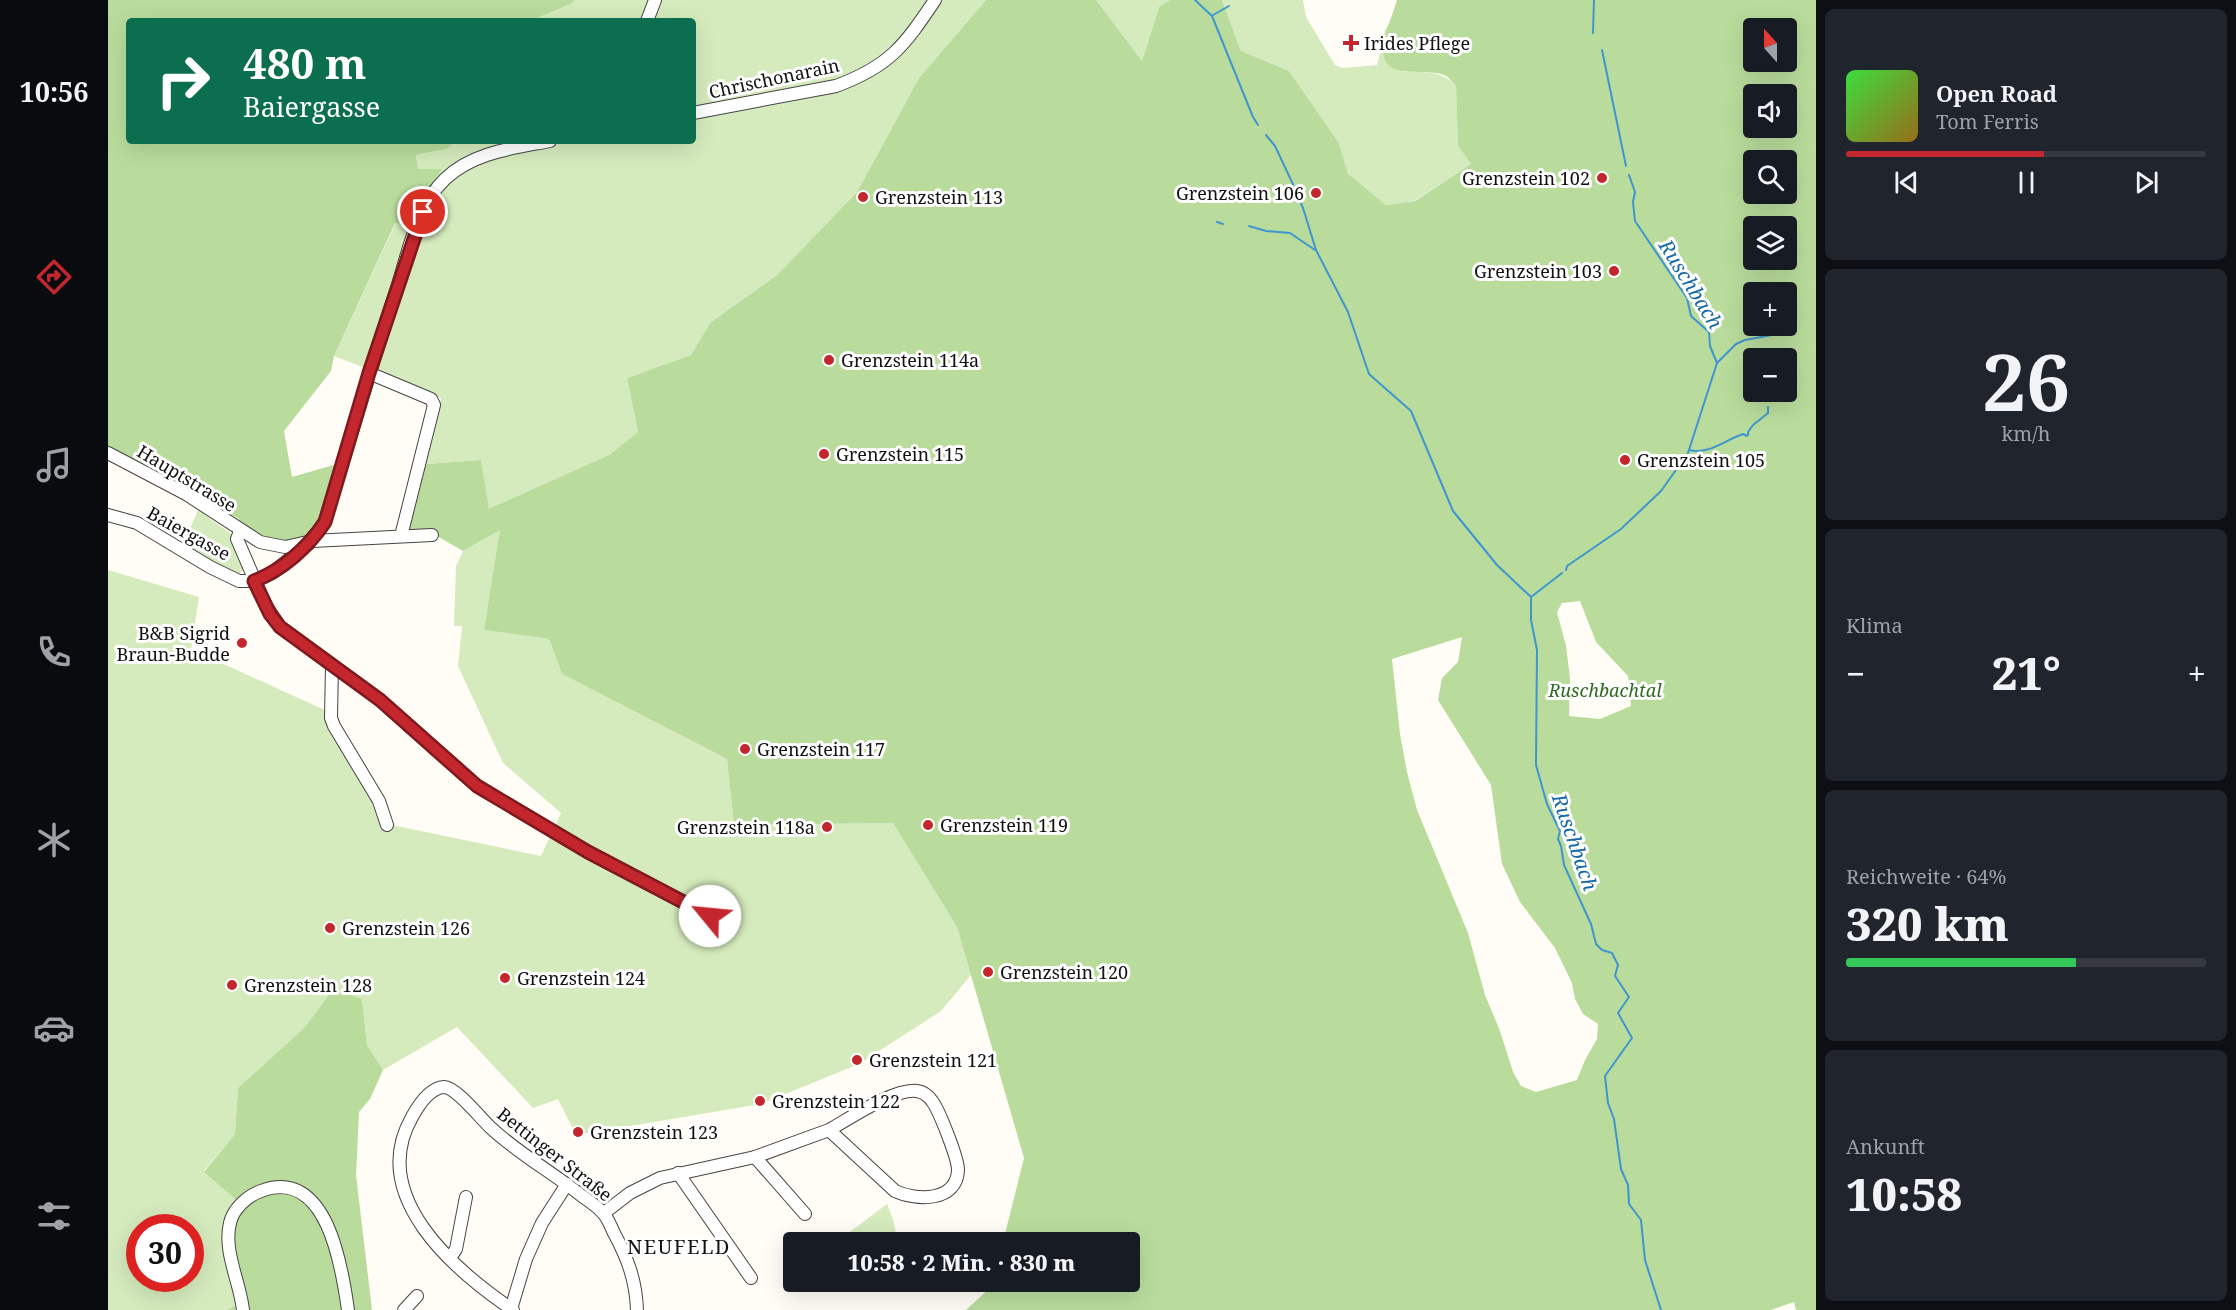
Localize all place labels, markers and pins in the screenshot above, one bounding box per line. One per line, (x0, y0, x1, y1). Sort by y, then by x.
place label: Irides Pflege (1364, 31, 1470, 55)
marker: Irides Pflege (1342, 34, 1360, 52)
place label: Grenzstein 102 (1462, 166, 1590, 190)
marker: Grenzstein 102 (1595, 171, 1609, 185)
place label: Grenzstein 106 (1176, 181, 1304, 205)
place label: Grenzstein 113 (875, 185, 1003, 209)
pin (397, 186, 448, 237)
marker: Grenzstein 106 (1309, 186, 1323, 200)
marker: Grenzstein 113 (856, 190, 870, 204)
place label: Grenzstein 103 (1474, 259, 1602, 283)
marker: Grenzstein 103 (1607, 264, 1621, 278)
place label: Grenzstein 114a (841, 348, 979, 372)
marker: Grenzstein 114a (822, 353, 836, 367)
place label: Grenzstein 115 (836, 442, 964, 466)
marker: Grenzstein 115 (817, 447, 831, 461)
place label: Grenzstein 105 (1637, 448, 1765, 472)
marker: Grenzstein 105 (1618, 453, 1632, 467)
place label: B&B Sigrid Braun-Budde (116, 621, 230, 666)
marker: B&B Sigrid Braun-Budde (235, 636, 249, 650)
place label: Grenzstein 117 (757, 737, 885, 761)
marker: Grenzstein 117 (738, 742, 752, 756)
place label: Grenzstein 119 (940, 813, 1068, 837)
place label: Grenzstein 118a (677, 815, 815, 839)
marker: Grenzstein 119 (921, 818, 935, 832)
marker: Grenzstein 118a (820, 820, 834, 834)
place label: Grenzstein 126 (342, 916, 470, 940)
marker: Grenzstein 126 (323, 921, 337, 935)
place label: Grenzstein 120 (1000, 960, 1128, 984)
marker: Grenzstein 120 (981, 965, 995, 979)
place label: Grenzstein 124 (517, 966, 645, 990)
marker: Grenzstein 124 (498, 971, 512, 985)
place label: Grenzstein 128 (244, 973, 372, 997)
marker: Grenzstein 128 (225, 978, 239, 992)
place label: Grenzstein 121 (869, 1048, 997, 1072)
marker: Grenzstein 121 (850, 1053, 864, 1067)
place label: Grenzstein 122 (772, 1089, 900, 1113)
marker: Grenzstein 122 (753, 1094, 767, 1108)
place label: Grenzstein 123 (590, 1120, 718, 1144)
marker: Grenzstein 123 (571, 1125, 585, 1139)

